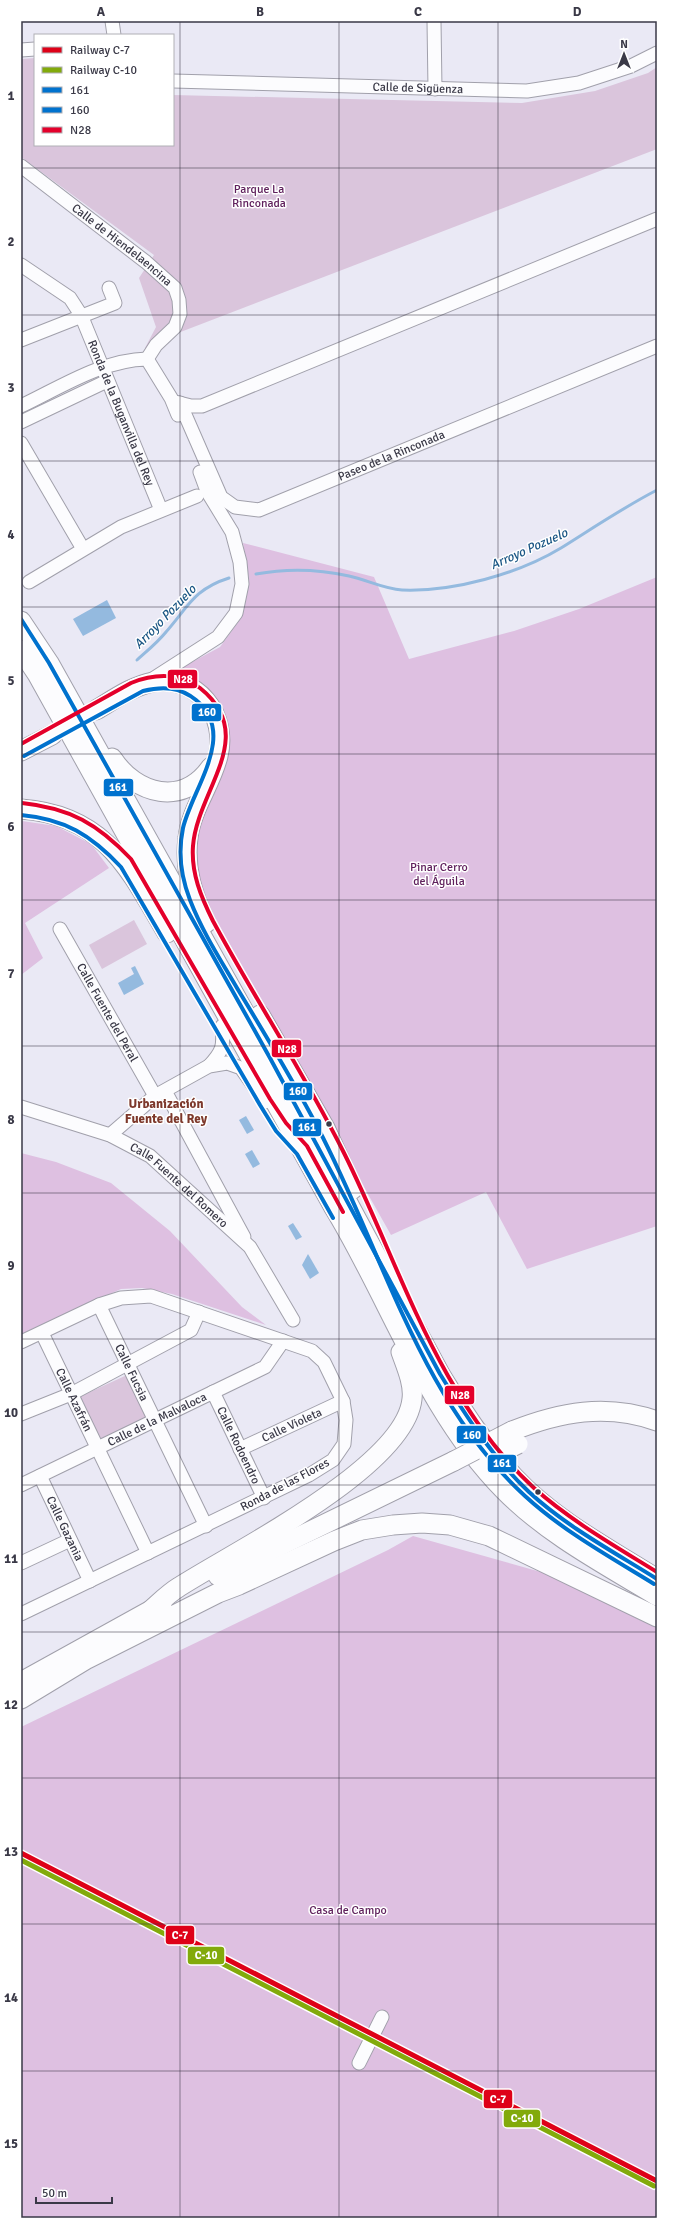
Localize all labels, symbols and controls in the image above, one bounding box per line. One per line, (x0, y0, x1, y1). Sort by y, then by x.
text: A (97, 4, 106, 20)
text: B (256, 4, 264, 20)
text: C (414, 4, 422, 20)
text: D (573, 4, 582, 20)
legend (34, 34, 174, 146)
north arrow (604, 34, 644, 74)
text: N (620, 38, 628, 51)
text: Railway C-7 (70, 43, 130, 58)
text: Railway C-10 (70, 63, 137, 78)
street label: Calle de Sigüenza (372, 79, 463, 97)
text: 161 (70, 83, 89, 98)
text: 1 (7, 88, 15, 104)
text: 160 (70, 103, 89, 118)
text: N28 (70, 123, 91, 138)
park label: Parque La Rinconada (232, 182, 286, 211)
street label: Calle de Hiendelaencina (69, 200, 175, 289)
text: 2 (7, 234, 15, 250)
street label: Ronda de la Buganvilla del Rey (85, 338, 158, 488)
text: 3 (7, 380, 15, 396)
street label: Paseo de la Rinconada (336, 427, 447, 484)
water label: Arroyo Pozuelo (488, 524, 571, 573)
text: 4 (7, 527, 15, 543)
water label: Arroyo Pozuelo (130, 581, 200, 652)
line badge: N28 (167, 669, 198, 689)
text: 5 (7, 673, 15, 689)
text: N28 (173, 673, 193, 686)
line badge: 160 (191, 703, 222, 722)
text: 160 (198, 706, 216, 719)
line badge: 161 (103, 778, 134, 797)
text: 161 (109, 781, 127, 794)
text: 6 (7, 819, 15, 835)
park label: Pinar Cerro del Águila (410, 860, 468, 889)
street label: Calle Fuente del Peral (73, 960, 142, 1065)
text: 7 (7, 966, 15, 982)
line badge: N28 (271, 1039, 302, 1058)
text: N28 (277, 1043, 297, 1056)
line badge: 160 (283, 1082, 313, 1101)
text: 160 (289, 1085, 307, 1098)
district label: Urbanización Fuente del Rey (125, 1096, 208, 1127)
text: 8 (7, 1112, 15, 1128)
line badge: 161 (292, 1118, 322, 1137)
unlabelled marker (324, 1119, 334, 1129)
text: 161 (298, 1121, 316, 1134)
street label: Calle Fuente del Romero (127, 1139, 231, 1231)
text: 9 (7, 1258, 15, 1274)
street label: Calle Fucsia (112, 1342, 152, 1403)
street label: Calle Azafrán (52, 1365, 96, 1434)
line badge: N28 (444, 1385, 475, 1405)
street label: Calle de la Malvaloca (105, 1389, 209, 1450)
text: N28 (450, 1389, 470, 1402)
street label: Calle Rodoendro (214, 1404, 264, 1486)
street label: Calle Violeta (259, 1404, 324, 1445)
text: 10 (4, 1405, 18, 1421)
line badge: 160 (456, 1425, 487, 1444)
text: 160 (463, 1429, 481, 1442)
line badge: 161 (487, 1454, 517, 1473)
street label: Ronda de las Flores (238, 1455, 332, 1515)
text: 161 (493, 1457, 511, 1470)
unlabelled marker (533, 1487, 543, 1497)
street label: Calle Gazania (43, 1494, 87, 1563)
text: 11 (4, 1551, 18, 1567)
text: 12 (4, 1697, 18, 1713)
text: 13 (4, 1844, 18, 1860)
park label: Casa de Campo (309, 1903, 387, 1918)
line badge: C-7 (165, 1925, 195, 1945)
text: C-7 (172, 1929, 188, 1942)
line badge: C-10 (187, 1946, 225, 1965)
text: C-10 (195, 1949, 217, 1962)
text: 14 (4, 1990, 18, 2006)
line badge: C-7 (483, 2089, 513, 2109)
text: C-7 (490, 2093, 506, 2106)
line badge: C-10 (503, 2109, 541, 2128)
text: C-10 (511, 2112, 533, 2125)
text: 15 (4, 2136, 18, 2152)
scale bar (36, 2179, 112, 2205)
text: 50 m (42, 2186, 67, 2201)

